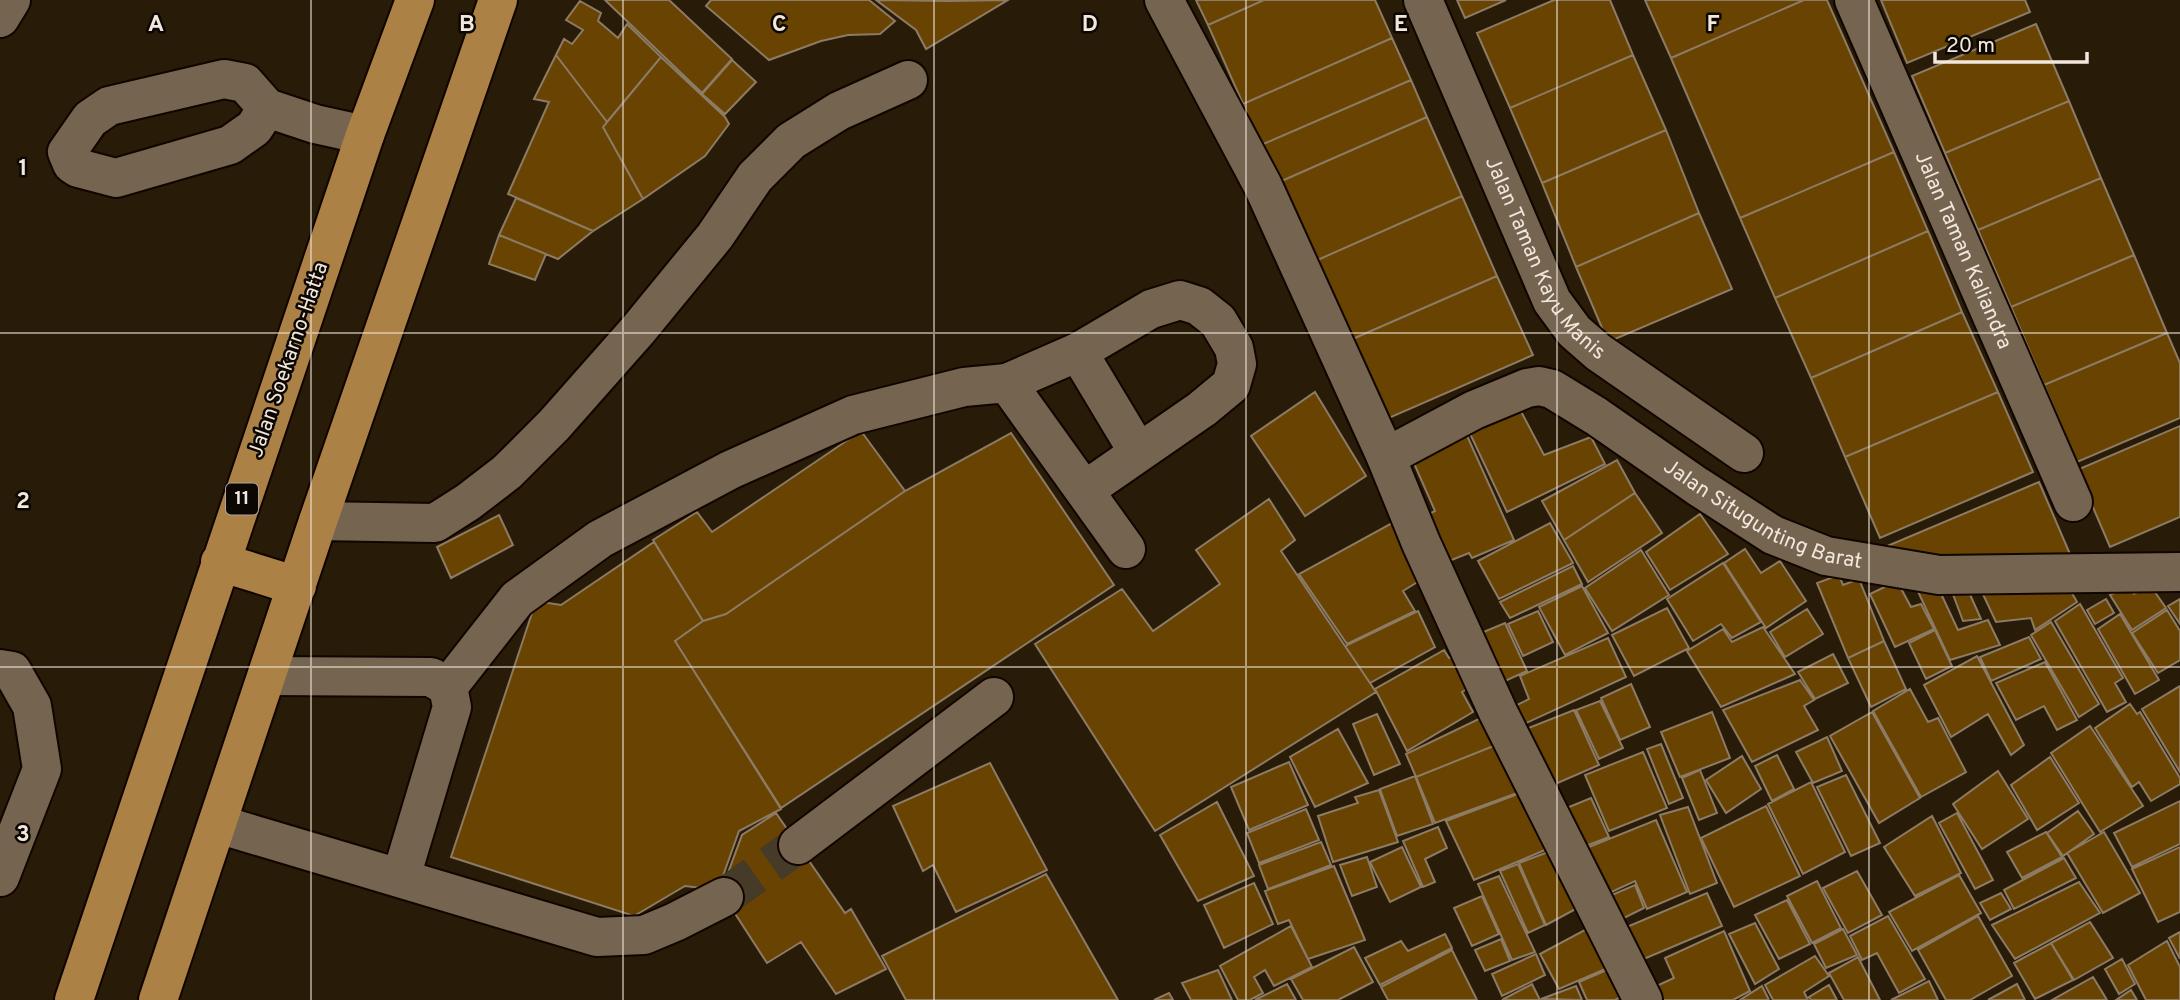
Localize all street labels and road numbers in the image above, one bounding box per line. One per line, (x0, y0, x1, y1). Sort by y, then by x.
street label: Jalan Taman Kaliandra (1908, 147, 2018, 353)
street label: Jalan Taman Kayu Manis (1478, 153, 1610, 366)
street label: Jalan Soekarno-Hatta (243, 259, 335, 461)
street label: Jalan Situgunting Barat (1658, 453, 1864, 575)
road number: 11 (226, 484, 258, 514)

